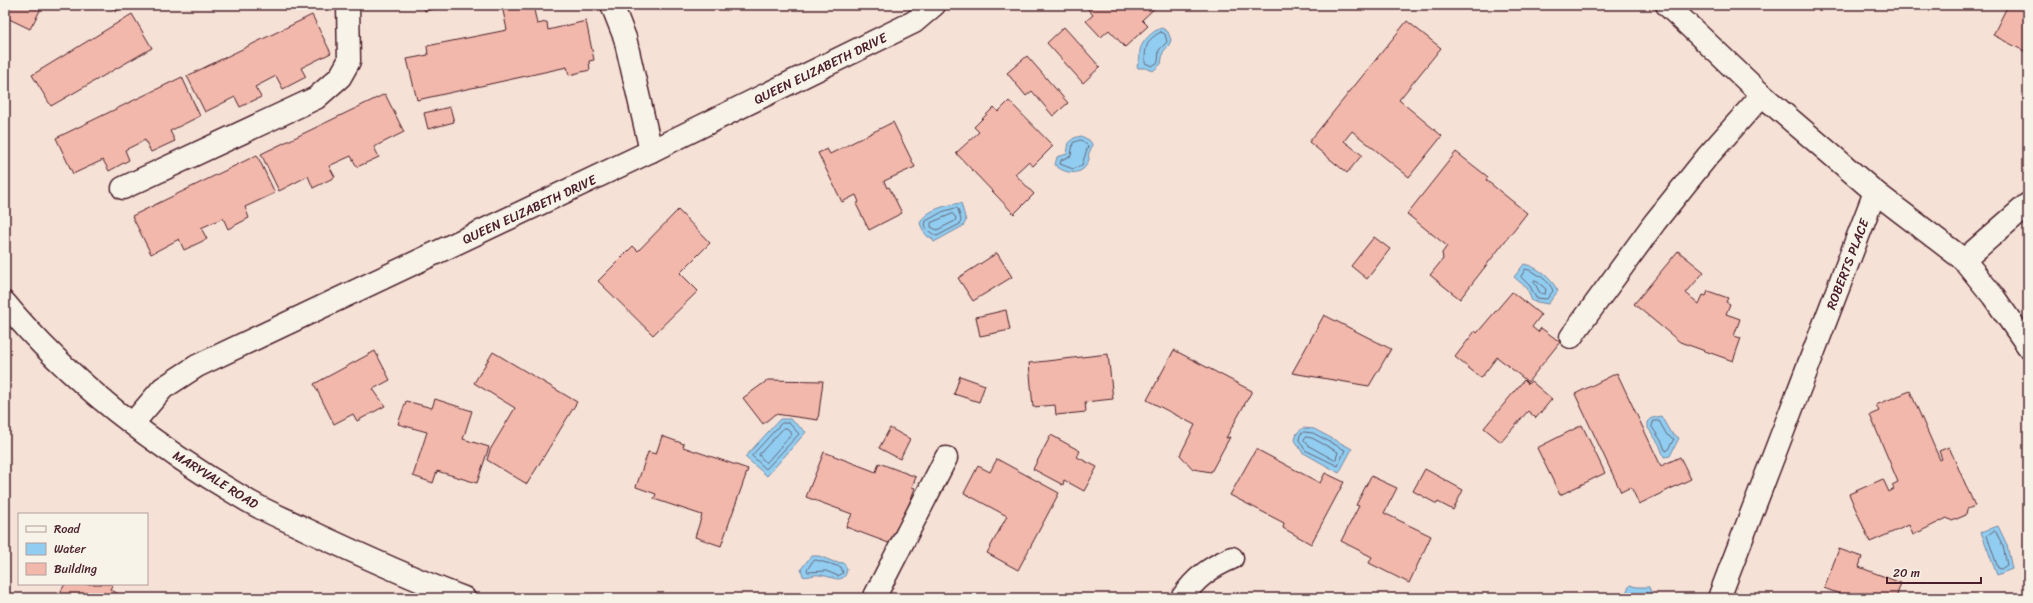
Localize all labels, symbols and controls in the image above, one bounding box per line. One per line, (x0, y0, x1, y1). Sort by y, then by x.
street label: QUEEN ELIZABETH DRIVE (750, 26, 891, 111)
street label: QUEEN ELIZABETH DRIVE (458, 168, 601, 251)
street label: ROBERTS PLACE (1820, 215, 1876, 313)
street label: MARYVALE ROAD (168, 444, 263, 515)
legend (18, 513, 148, 585)
text: Road (54, 518, 81, 540)
text: Water (54, 538, 87, 560)
text: Building (54, 558, 97, 580)
scale bar (1887, 559, 1981, 585)
text: 20 m (1893, 562, 1920, 584)

